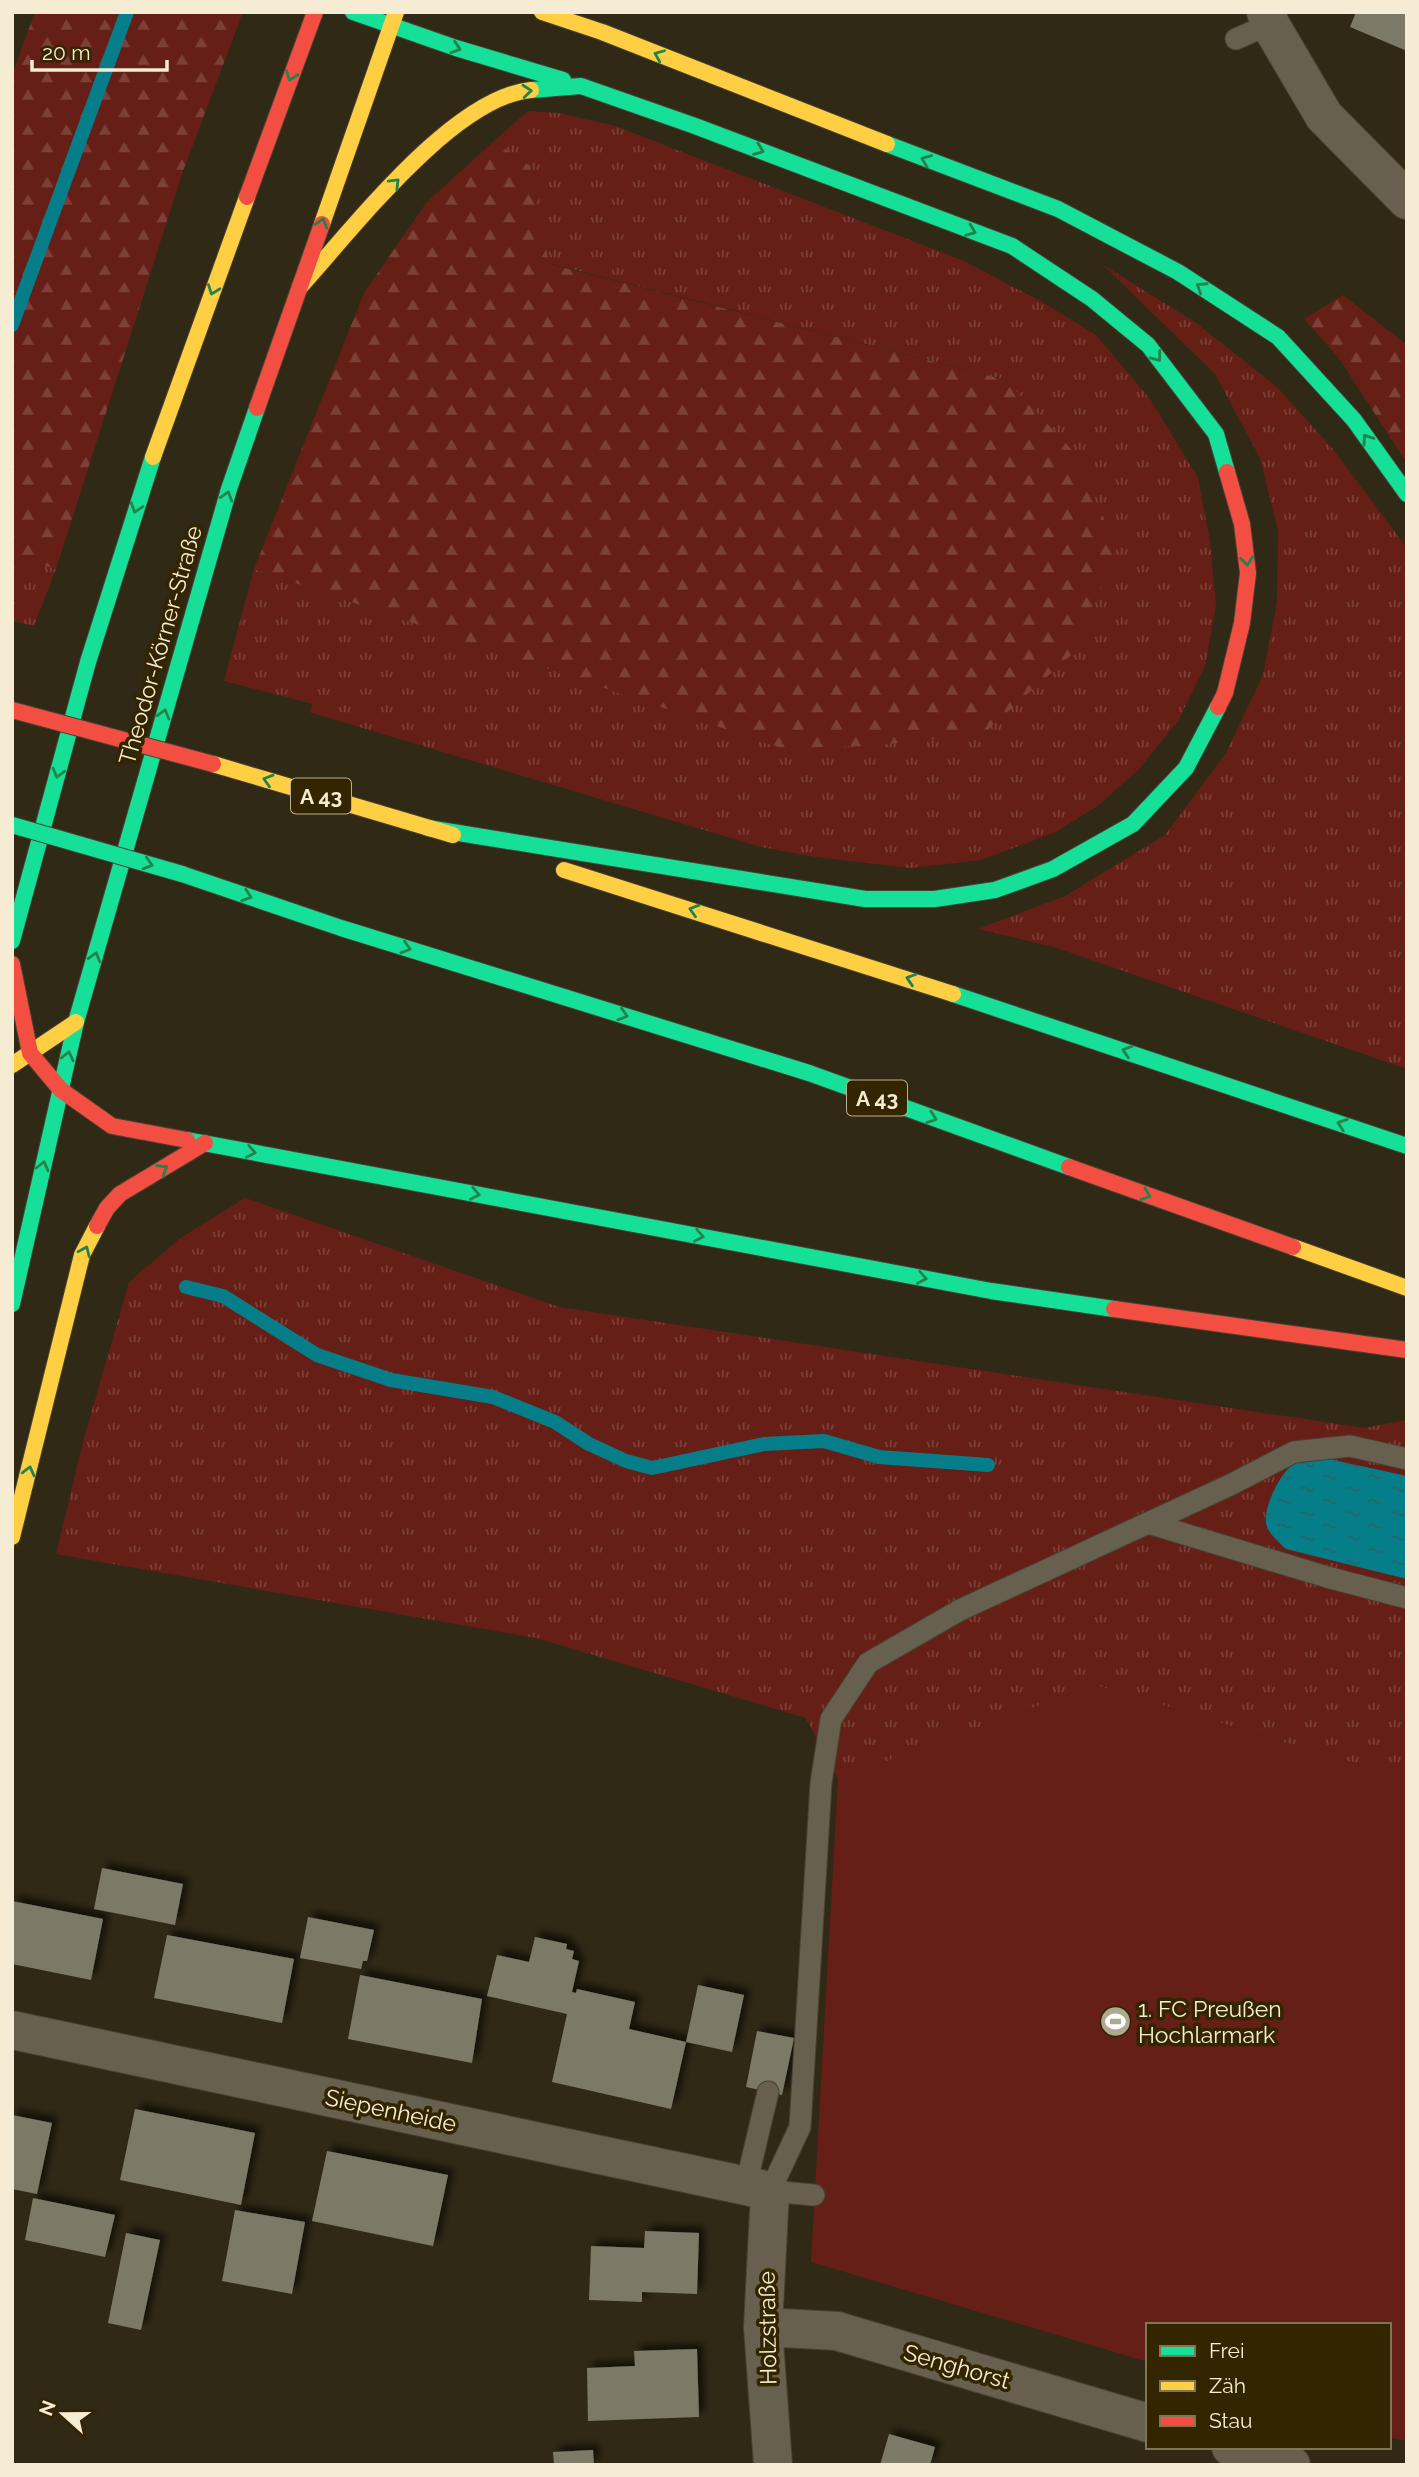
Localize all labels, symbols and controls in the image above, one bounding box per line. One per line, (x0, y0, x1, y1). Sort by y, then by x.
scale bar (32, 28, 166, 72)
text: 20 m (42, 40, 90, 65)
one-way arrow (449, 40, 462, 54)
one-way arrow (653, 49, 666, 63)
one-way arrow (285, 70, 299, 82)
one-way arrow (522, 84, 533, 99)
one-way arrow (752, 142, 764, 156)
one-way arrow (920, 154, 932, 168)
one-way arrow (387, 178, 400, 191)
one-way arrow (314, 217, 328, 229)
one-way arrow (965, 222, 977, 236)
one-way arrow (1195, 282, 1208, 295)
one-way arrow (207, 284, 221, 296)
one-way arrow (1149, 350, 1162, 362)
one-way arrow (1363, 434, 1375, 447)
one-way arrow (218, 490, 233, 502)
one-way arrow (130, 502, 145, 514)
street label: Theodor-Körner-Straße (113, 522, 207, 768)
one-way arrow (1239, 555, 1254, 567)
one-way arrow (156, 709, 171, 721)
one-way arrow (51, 767, 66, 779)
one-way arrow (263, 774, 275, 789)
road number: A 43 (291, 778, 351, 814)
one-way arrow (142, 856, 154, 871)
one-way arrow (240, 888, 253, 902)
one-way arrow (689, 903, 701, 918)
one-way arrow (400, 939, 412, 954)
one-way arrow (87, 951, 101, 963)
one-way arrow (905, 973, 917, 988)
one-way arrow (617, 1007, 629, 1022)
one-way arrow (1121, 1045, 1133, 1059)
one-way arrow (60, 1050, 75, 1062)
road number: A 43 (847, 1080, 907, 1116)
one-way arrow (926, 1109, 938, 1123)
one-way arrow (1337, 1118, 1349, 1132)
one-way arrow (245, 1144, 257, 1159)
one-way arrow (35, 1160, 50, 1172)
one-way arrow (156, 1165, 169, 1178)
one-way arrow (469, 1186, 481, 1201)
one-way arrow (1140, 1186, 1152, 1200)
one-way arrow (693, 1228, 705, 1243)
one-way arrow (77, 1246, 91, 1258)
one-way arrow (916, 1270, 928, 1285)
one-way arrow (21, 1465, 35, 1477)
place label: 1. FC Preußen Hochlarmark (1138, 1995, 1282, 2048)
sports icon: 1. FC Preußen Hochlarmark (1098, 2004, 1132, 2038)
street label: Siepenheide (323, 2083, 459, 2137)
street label: Holzstraße (753, 2271, 781, 2385)
legend (1146, 2323, 1391, 2449)
street label: Senghorst (901, 2338, 1013, 2394)
text: Frei (1209, 2338, 1245, 2363)
text: Zäh (1209, 2373, 1246, 2398)
north arrow (28, 2379, 98, 2449)
text: N (34, 2397, 60, 2419)
text: Stau (1209, 2408, 1253, 2433)

